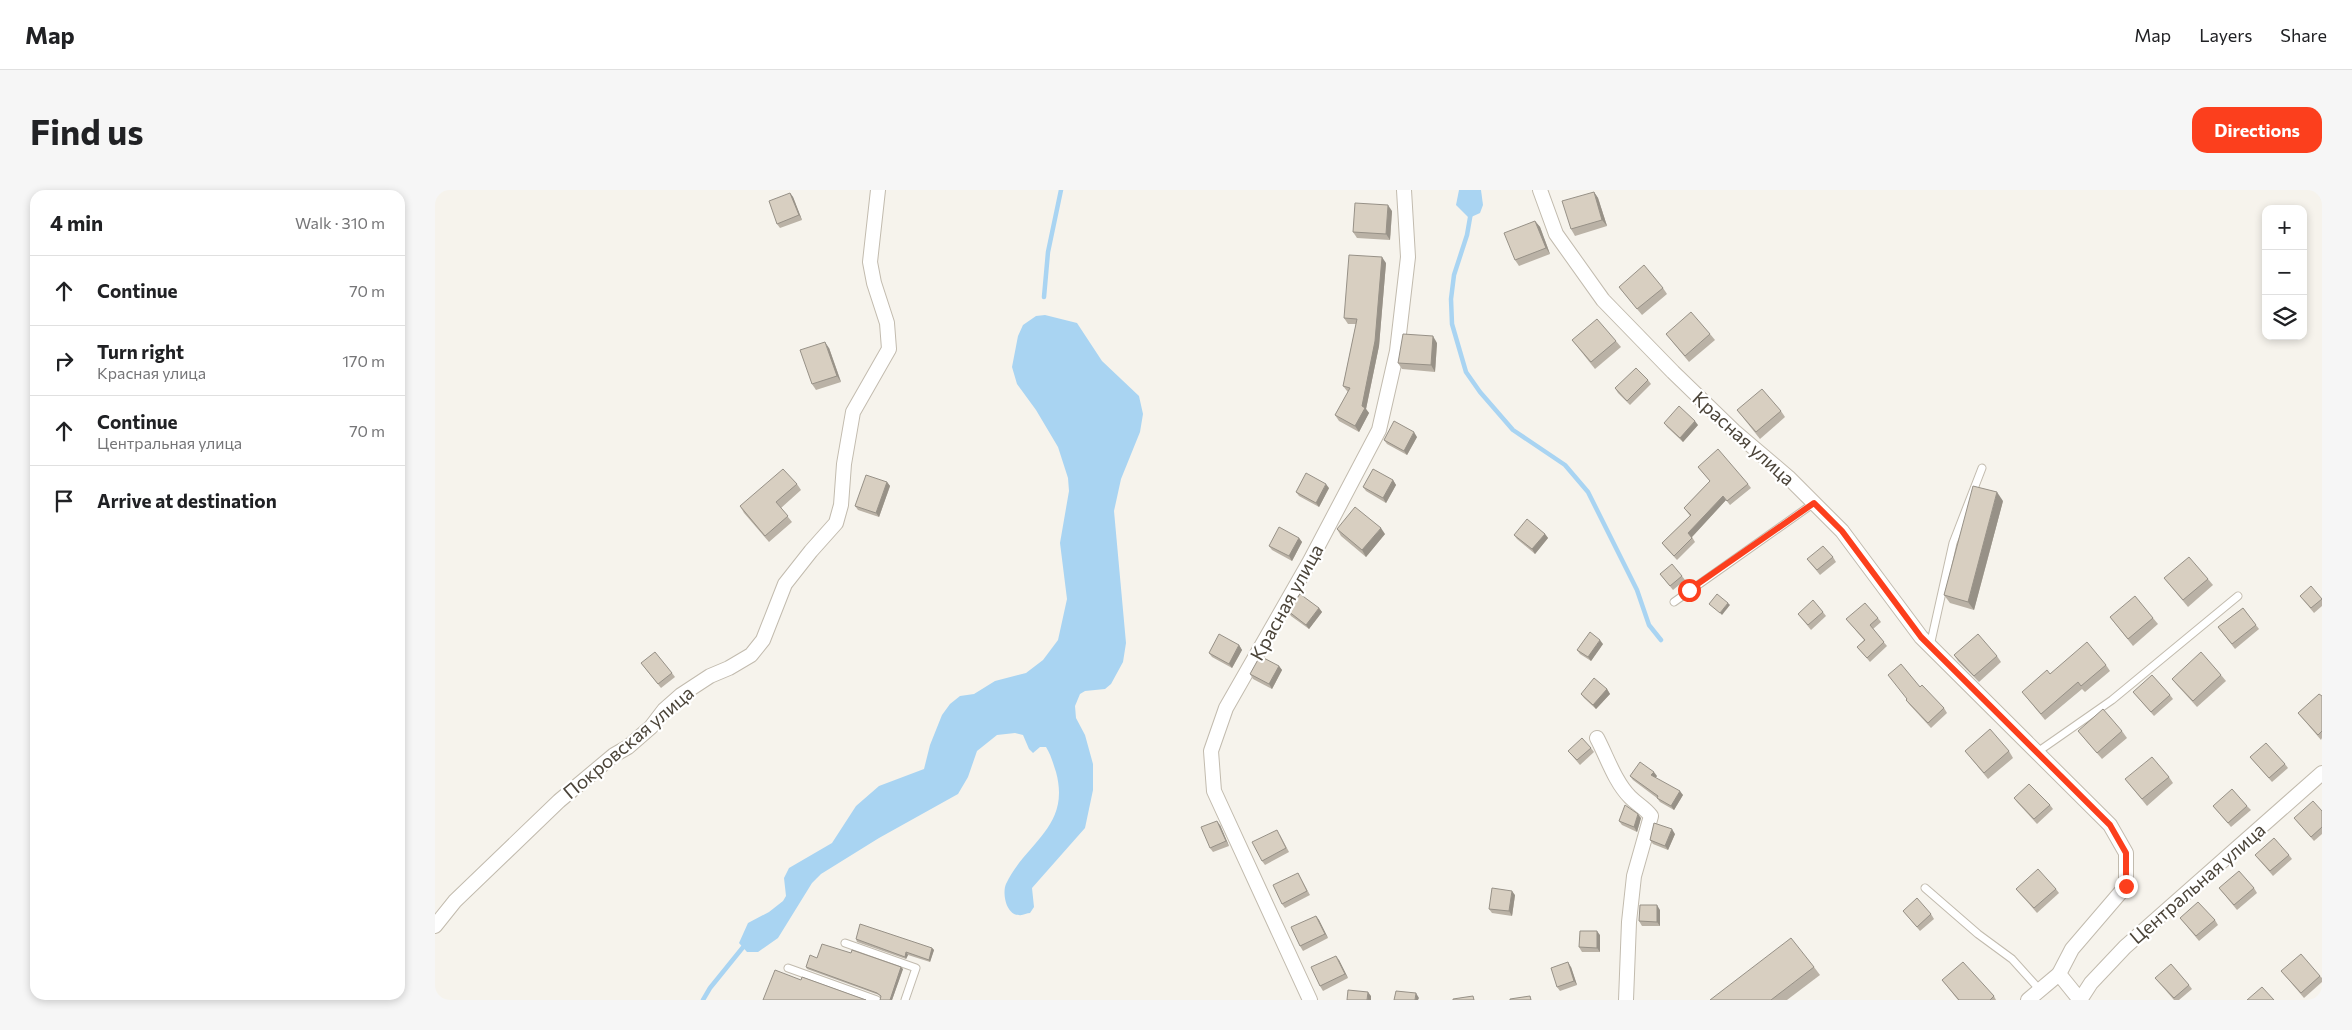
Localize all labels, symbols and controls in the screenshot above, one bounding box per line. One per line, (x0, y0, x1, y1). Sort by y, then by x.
text: Map (25, 20, 75, 49)
text: Map (2134, 24, 2171, 46)
text: Layers (2199, 24, 2252, 46)
text: Share (2280, 24, 2327, 46)
button: Directions (2192, 107, 2322, 153)
text: Find us (30, 109, 144, 152)
map controls (2262, 205, 2307, 340)
button: + (2262, 205, 2307, 250)
text: 4 min (50, 210, 103, 235)
text: Walk · 310 m (295, 213, 385, 232)
button: − (2262, 250, 2307, 295)
icon: ahead (50, 277, 78, 305)
text: Continue (97, 279, 177, 302)
text: 70 m (349, 281, 385, 300)
button: layers (2262, 295, 2307, 340)
text: Turn right (97, 340, 184, 363)
icon: right (50, 347, 78, 375)
text: 170 m (342, 351, 385, 370)
text: Красная улица (97, 363, 206, 382)
street label: Красная улица (1688, 386, 1800, 490)
text: Continue (97, 410, 177, 433)
icon: ahead (50, 417, 78, 445)
text: 70 m (349, 421, 385, 440)
text: Центральная улица (97, 433, 242, 452)
icon: arrive (50, 487, 78, 515)
text: Arrive at destination (97, 489, 277, 512)
street label: Красная улица (1245, 540, 1327, 664)
route start (1678, 579, 1701, 602)
street label: Покровская улица (558, 681, 698, 803)
street label: Центральная улица (2124, 818, 2270, 948)
route end (2115, 875, 2138, 898)

